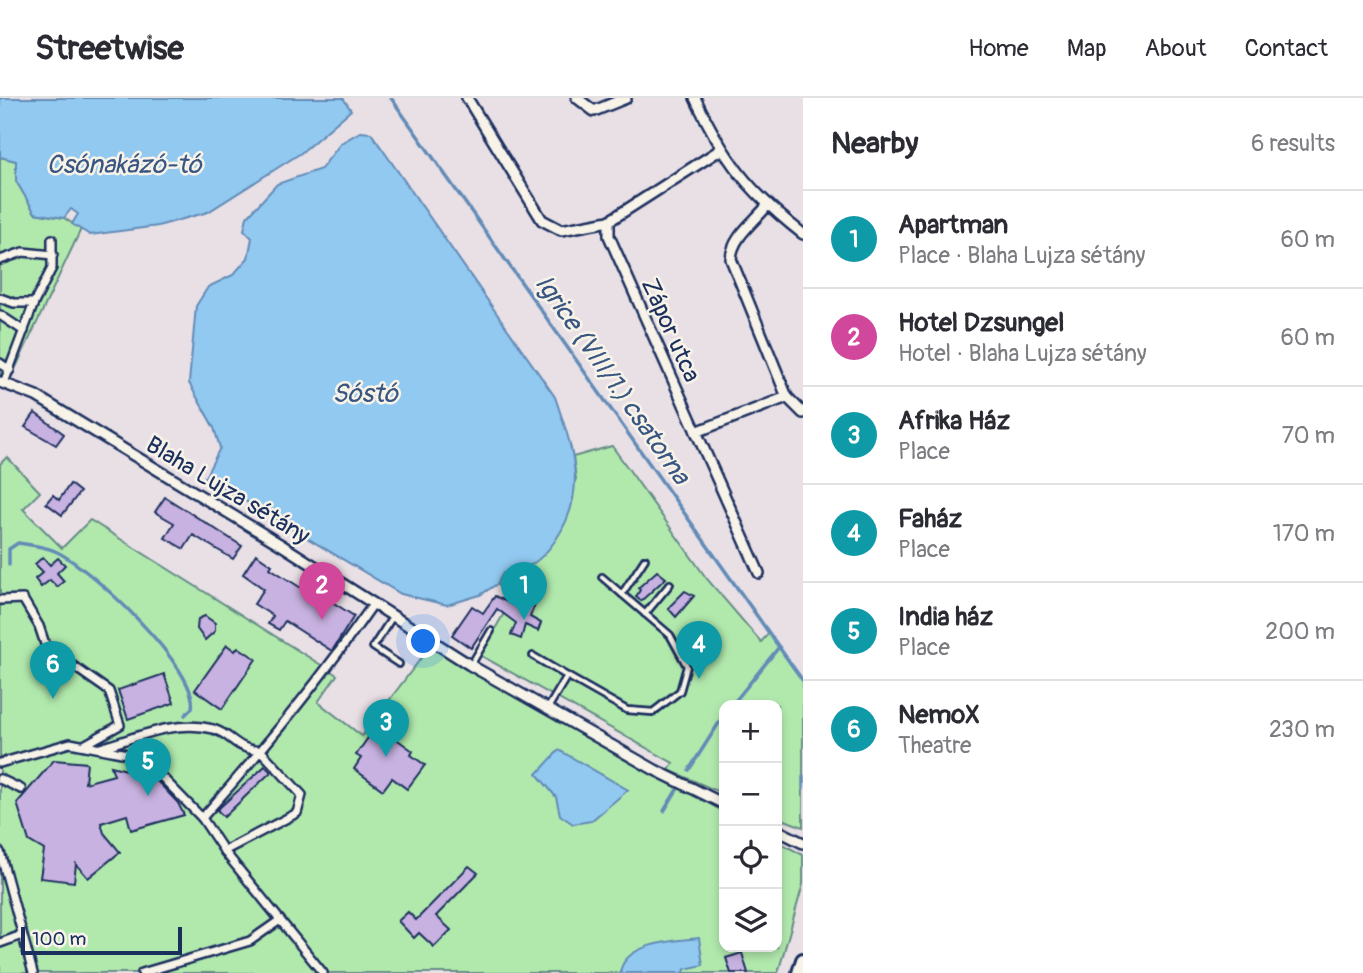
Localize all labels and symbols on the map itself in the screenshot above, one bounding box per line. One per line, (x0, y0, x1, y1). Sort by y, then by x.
water label: Csónakázó-tó (46, 149, 203, 181)
water label: Igrice (VIII/1.) csatorna (528, 269, 698, 492)
street label: Zápor utca (635, 274, 706, 387)
water label: Sóstó (332, 378, 400, 410)
street label: Blaha Lujza sétány (141, 430, 315, 551)
pin: 2 (299, 562, 345, 620)
pin: 1 (501, 562, 547, 620)
pin: 4 (676, 621, 722, 679)
your location (406, 624, 440, 658)
pin: 6 (30, 641, 76, 699)
pin: 3 (363, 699, 409, 757)
pin: 5 (125, 738, 171, 796)
scale bar (21, 924, 182, 956)

